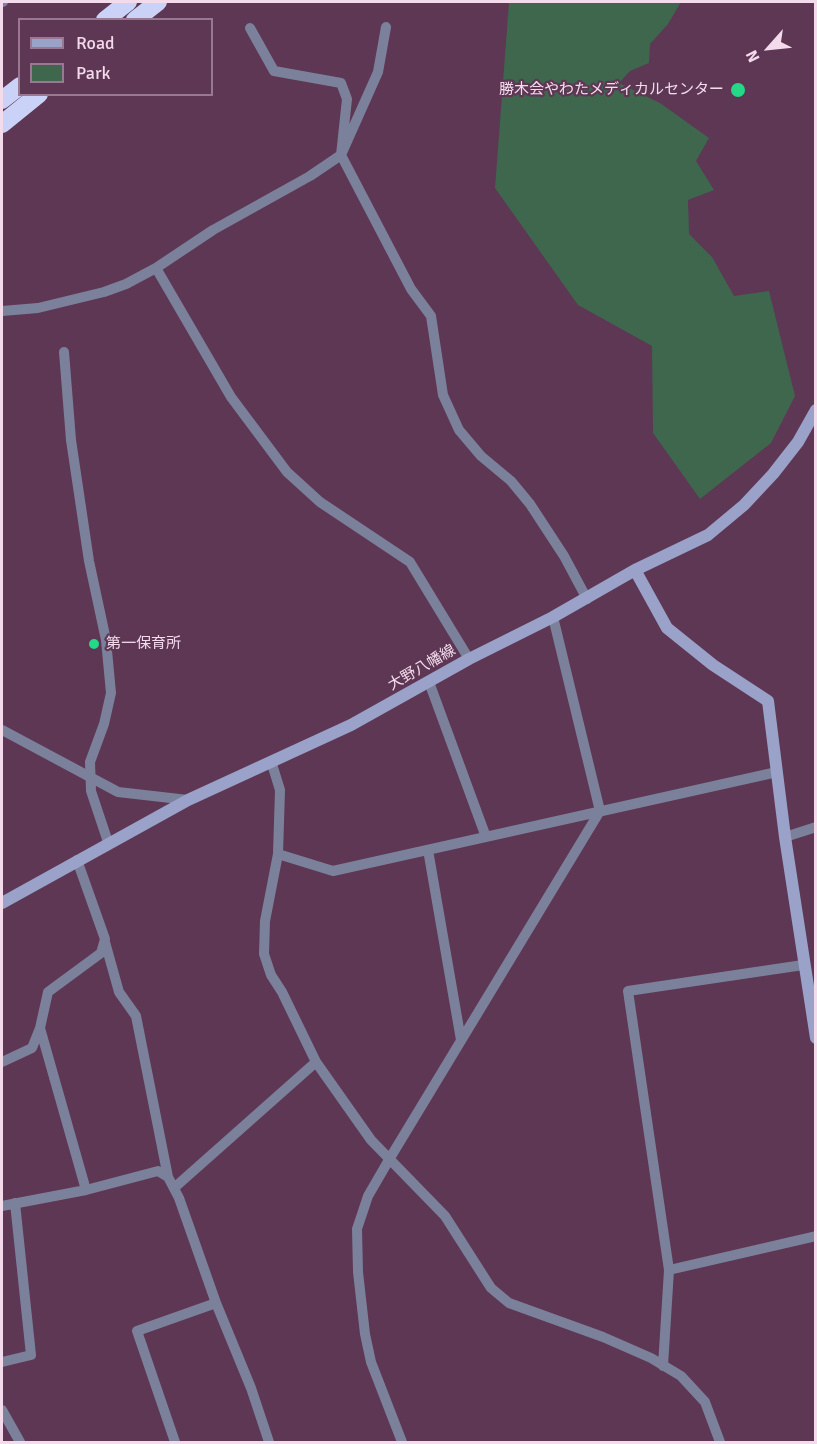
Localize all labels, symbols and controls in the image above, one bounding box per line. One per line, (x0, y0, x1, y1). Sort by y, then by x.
legend (18, 18, 213, 96)
north arrow (739, 18, 799, 78)
text: Road (76, 32, 115, 54)
text: N (742, 47, 764, 66)
text: Park (76, 62, 111, 84)
place label: 勝木会やわたメディカルセンター (499, 81, 724, 99)
marker: 勝木会やわたメディカルセンター (729, 81, 747, 99)
place label: 第一保育所 (106, 635, 181, 653)
marker: 第一保育所 (87, 637, 101, 651)
street label: 大野八幡線 (385, 641, 459, 695)

